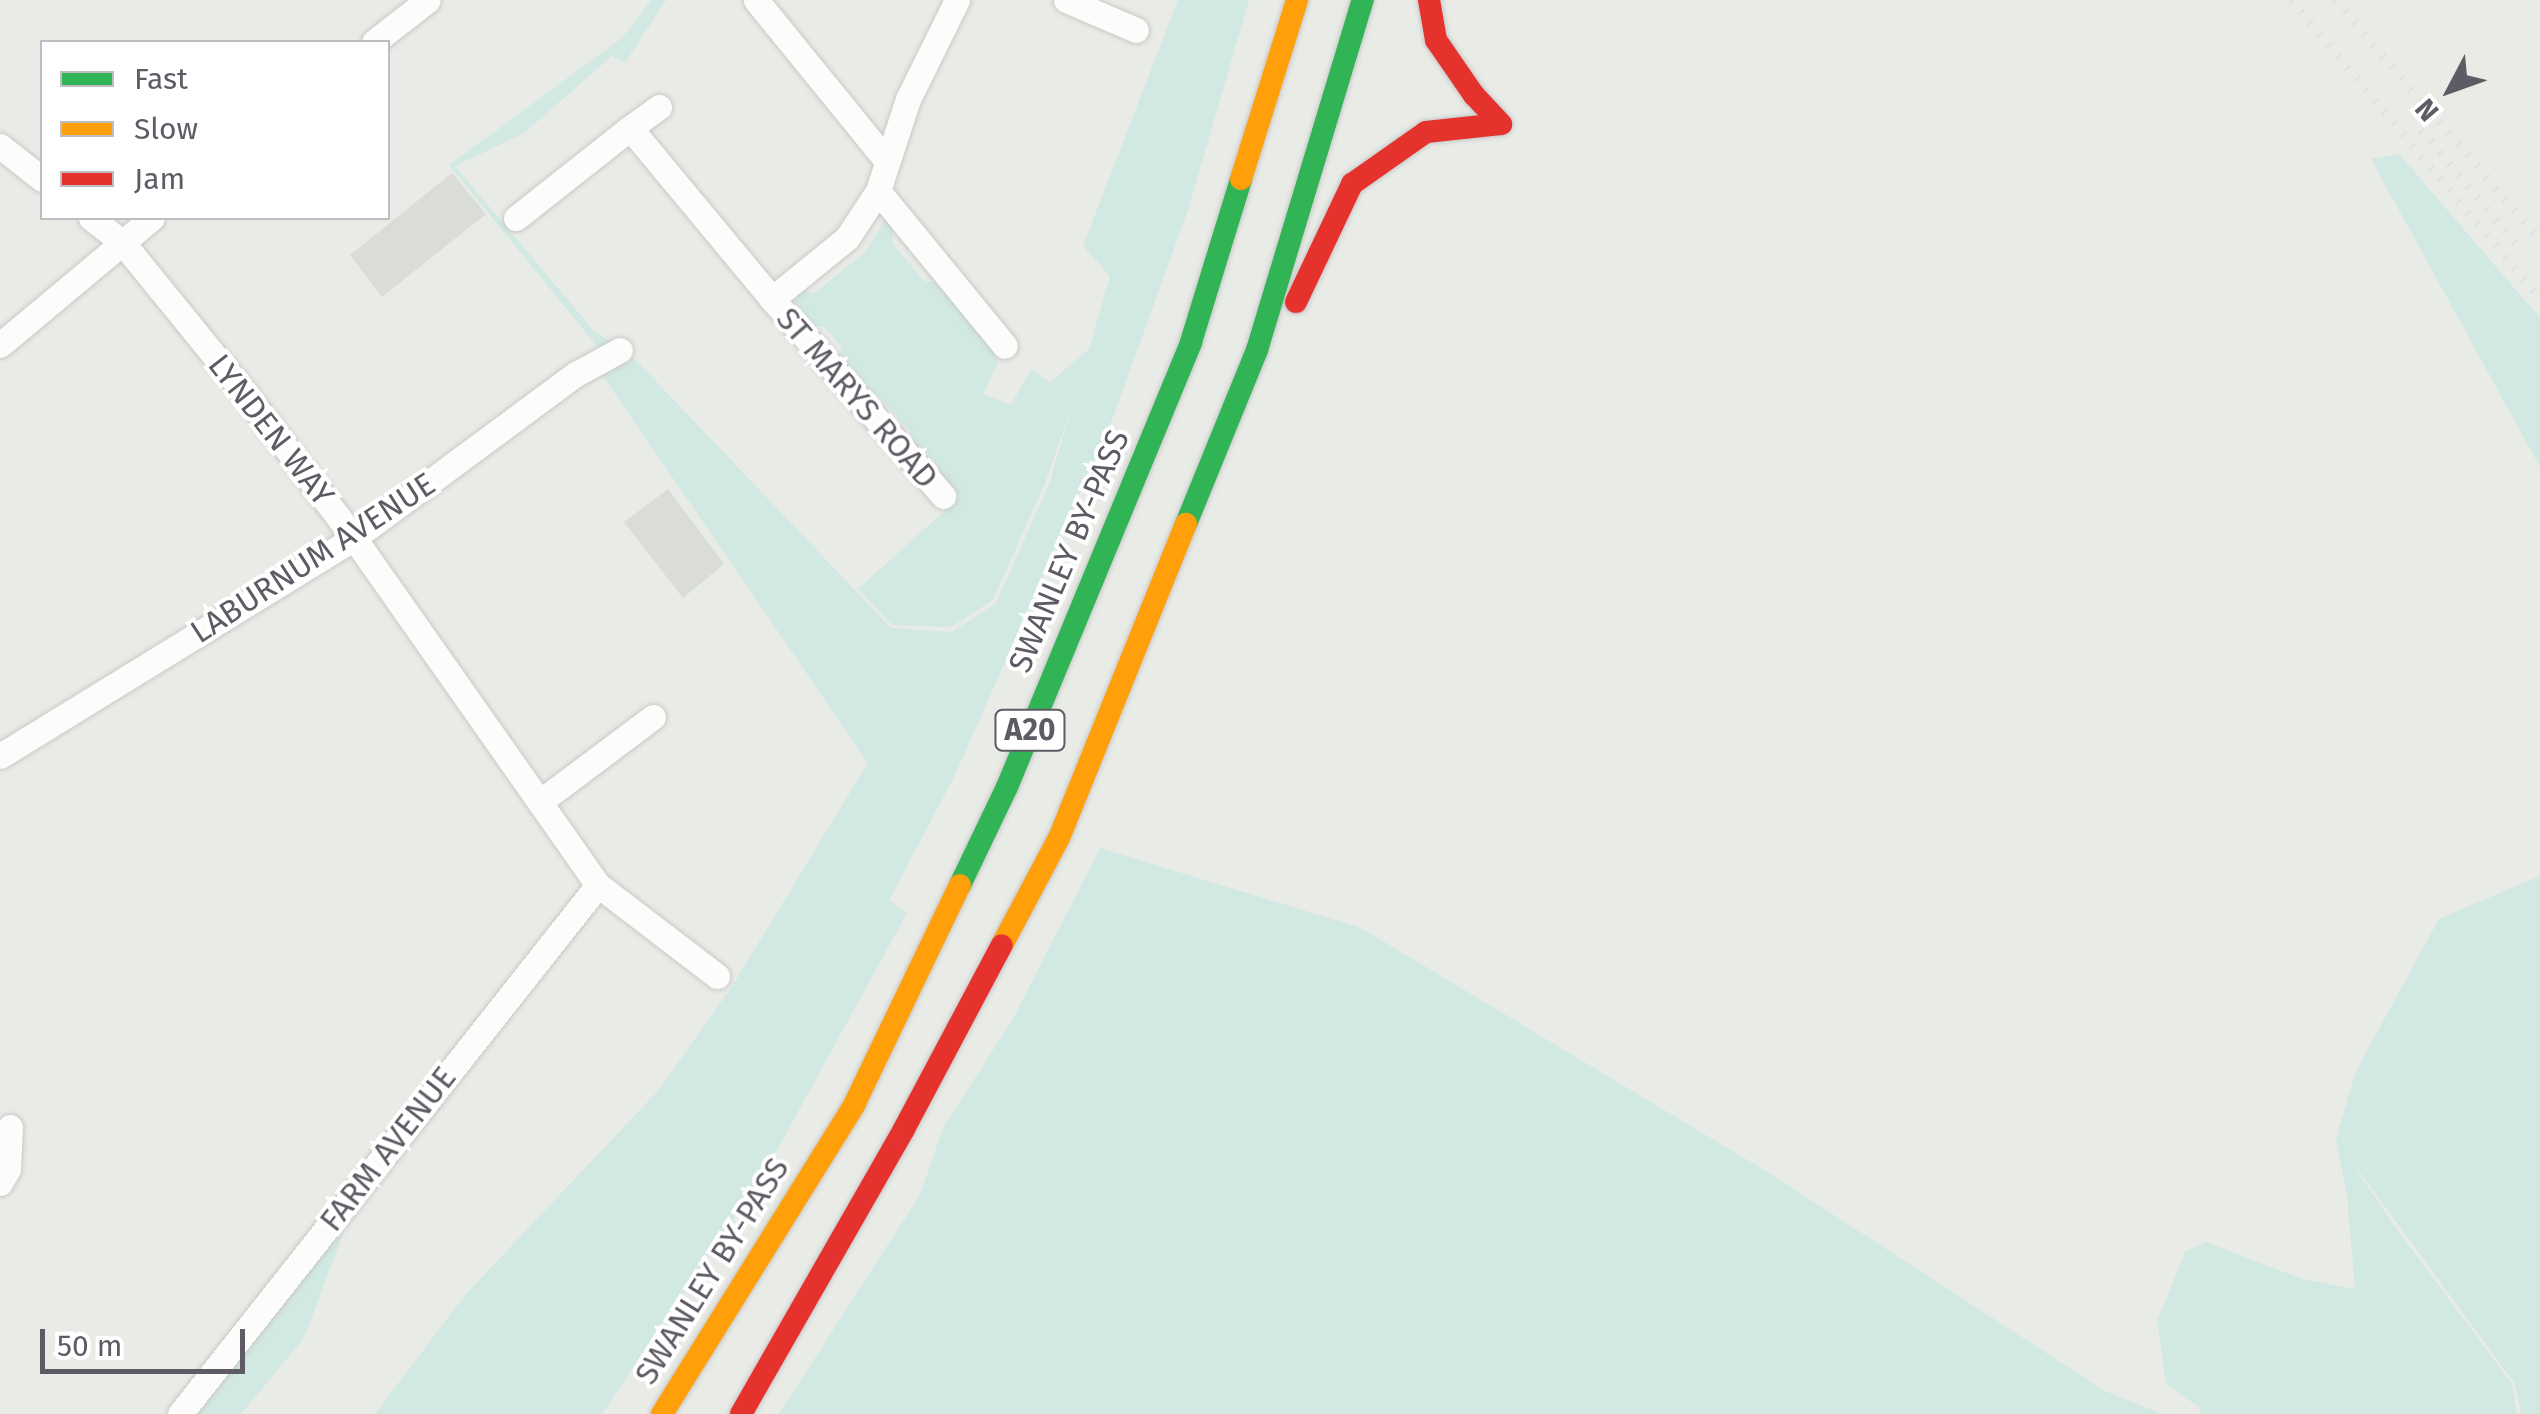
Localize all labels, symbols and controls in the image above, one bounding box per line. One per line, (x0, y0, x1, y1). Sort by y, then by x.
legend (40, 40, 390, 220)
north arrow (2400, 40, 2500, 140)
text: Fast (134, 61, 188, 97)
text: N (2408, 92, 2446, 128)
text: Slow (134, 111, 198, 147)
text: Jam (134, 161, 185, 197)
street label: ST MARYS ROAD (768, 300, 946, 496)
street label: LYNDEN WAY (200, 347, 342, 513)
street label: SWANLEY BY-PASS (1001, 424, 1137, 678)
street label: LABURNUM AVENUE (184, 465, 442, 651)
road number: A20 (992, 705, 1068, 755)
street label: FARM AVENUE (312, 1059, 464, 1239)
street label: SWANLEY BY-PASS (627, 1151, 797, 1391)
scale bar (45, 1309, 250, 1371)
text: 50 m (57, 1328, 122, 1364)

